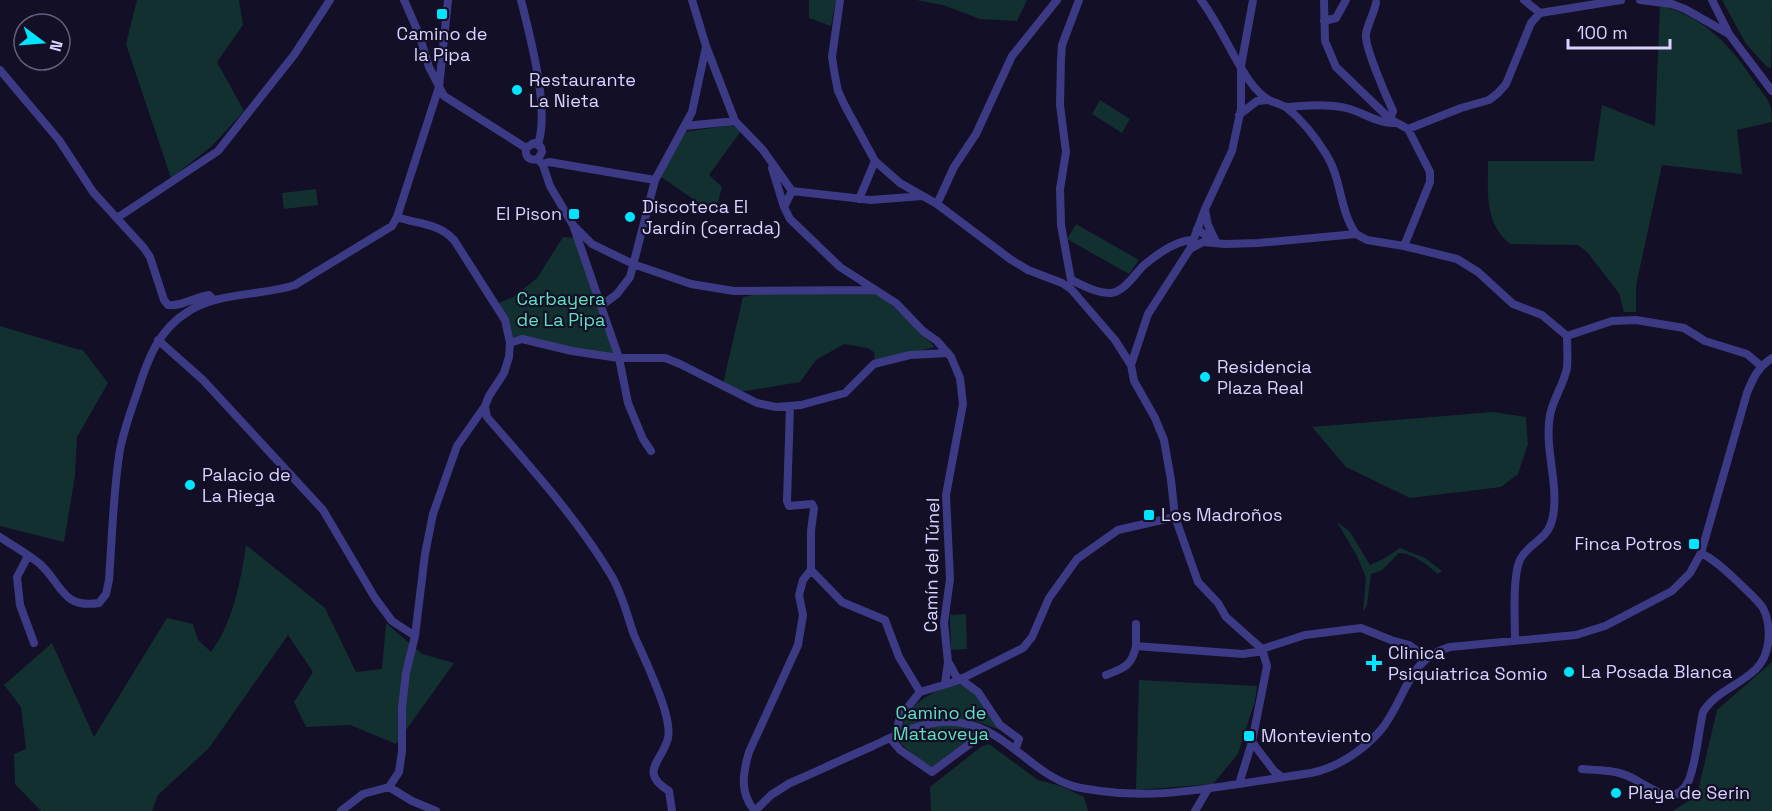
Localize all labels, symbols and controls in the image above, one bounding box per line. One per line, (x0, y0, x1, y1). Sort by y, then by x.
marker: Camino de la Pipa (435, 7, 449, 21)
north arrow (12, 12, 72, 72)
scale bar (1568, 12, 1670, 50)
text: 100 m (1577, 21, 1628, 44)
place label: Camino de la Pipa (397, 22, 487, 66)
text: N (44, 38, 68, 54)
place label: Restaurante La Nieta (529, 68, 636, 112)
marker: Restaurante La Nieta (510, 83, 524, 97)
place label: Discoteca El Jardín (cerrada) (642, 195, 781, 239)
place label: El Pison (496, 202, 562, 225)
marker: El Pison (567, 207, 581, 221)
marker: Discoteca El Jardín (cerrada) (623, 210, 637, 224)
park label: Carbayera de La Pipa (517, 287, 605, 331)
place label: Residencia Plaza Real (1217, 355, 1312, 399)
marker: Residencia Plaza Real (1198, 370, 1212, 384)
place label: Palacio de La Riega (202, 463, 291, 507)
marker: Palacio de La Riega (183, 478, 197, 492)
street label: Camín del Túnel (919, 498, 944, 632)
place label: Los Madroños (1161, 503, 1283, 526)
marker: Los Madroños (1142, 508, 1156, 522)
place label: Finca Potros (1574, 532, 1682, 555)
marker: Finca Potros (1687, 537, 1701, 551)
place label: Clinica Psiquiatrica Somio (1388, 641, 1548, 685)
marker: Clinica Psiquiatrica Somio (1365, 654, 1383, 672)
place label: La Posada Blanca (1581, 660, 1732, 683)
marker: La Posada Blanca (1562, 665, 1576, 679)
park label: Camino de Mataoveya (893, 701, 989, 745)
place label: Monteviento (1261, 724, 1371, 747)
marker: Monteviento (1242, 729, 1256, 743)
place label: Playa de Serin (1628, 781, 1750, 804)
marker: Playa de Serin (1609, 786, 1623, 800)

